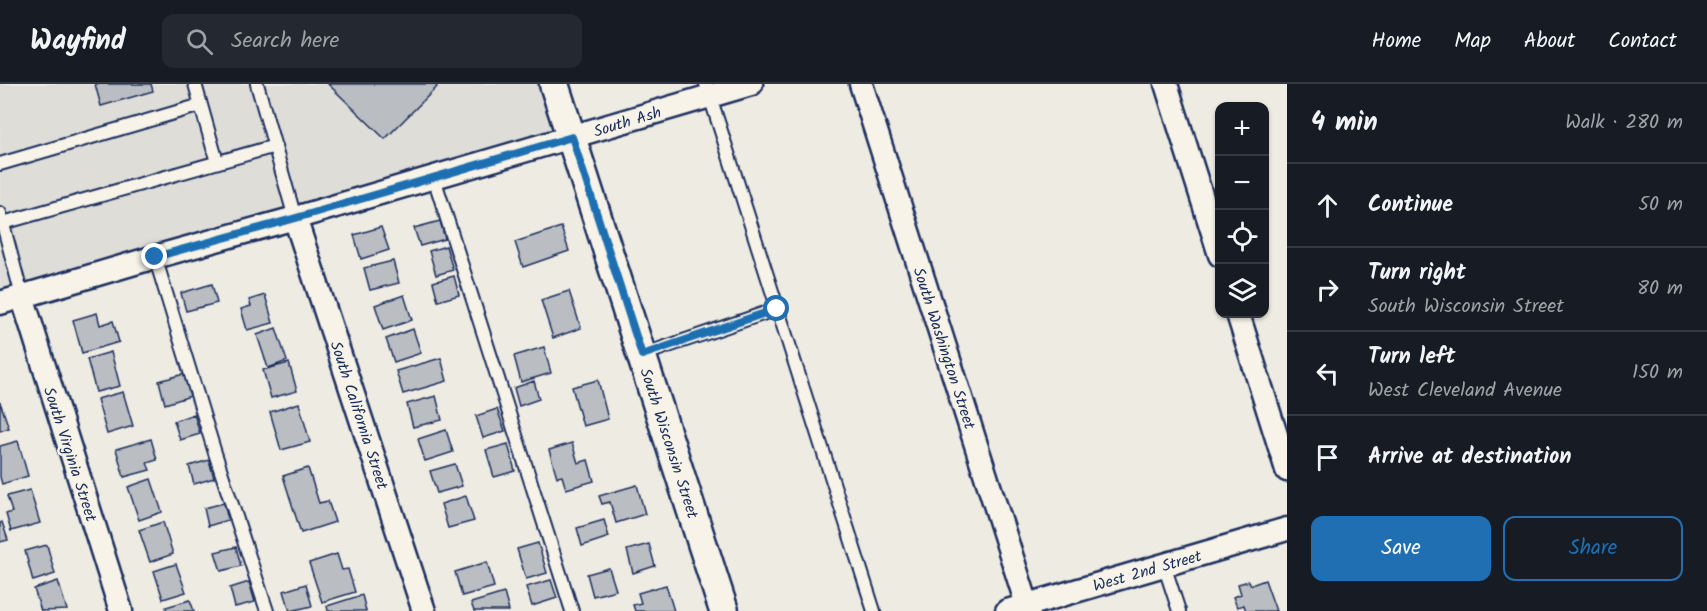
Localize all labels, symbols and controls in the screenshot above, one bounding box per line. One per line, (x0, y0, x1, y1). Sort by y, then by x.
search box (162, 14, 582, 68)
text: Wayfind (30, 19, 126, 64)
text: Search here (231, 24, 339, 59)
icon: search (183, 25, 216, 58)
text: Home (1372, 25, 1421, 58)
text: Map (1454, 25, 1491, 58)
text: About (1524, 25, 1575, 58)
text: Contact (1608, 25, 1677, 58)
street label: South Ash (590, 100, 664, 145)
map controls (1215, 102, 1269, 318)
button: + (1215, 102, 1269, 156)
text: 4 min (1311, 102, 1378, 144)
text: Walk · 280 m (1565, 107, 1683, 139)
button: − (1215, 156, 1269, 210)
text: Continue (1368, 188, 1453, 223)
icon: ahead (1311, 189, 1344, 222)
text: 50 m (1638, 189, 1683, 221)
button: locate (1215, 210, 1269, 264)
route end (141, 243, 167, 269)
text: Turn right (1368, 256, 1466, 291)
street label: South Washington Street (906, 264, 982, 433)
button: layers (1215, 264, 1269, 318)
icon: right (1311, 273, 1344, 306)
text: 80 m (1637, 273, 1683, 305)
text: South Wisconsin Street (1368, 291, 1564, 323)
route start (763, 295, 789, 321)
street label: South California Street (323, 338, 395, 494)
text: Turn left (1368, 340, 1455, 375)
icon: left (1311, 357, 1344, 390)
text: 150 m (1632, 357, 1683, 389)
street label: South Wisconsin Street (632, 365, 705, 523)
text: West Cleveland Avenue (1368, 375, 1562, 407)
street label: South Virginia Street (36, 384, 103, 526)
text: Arrive at destination (1368, 440, 1571, 475)
icon: arrive (1311, 441, 1344, 474)
button: Save (1311, 516, 1491, 581)
button: Share (1503, 516, 1683, 581)
street label: West 2nd Street (1090, 544, 1205, 599)

